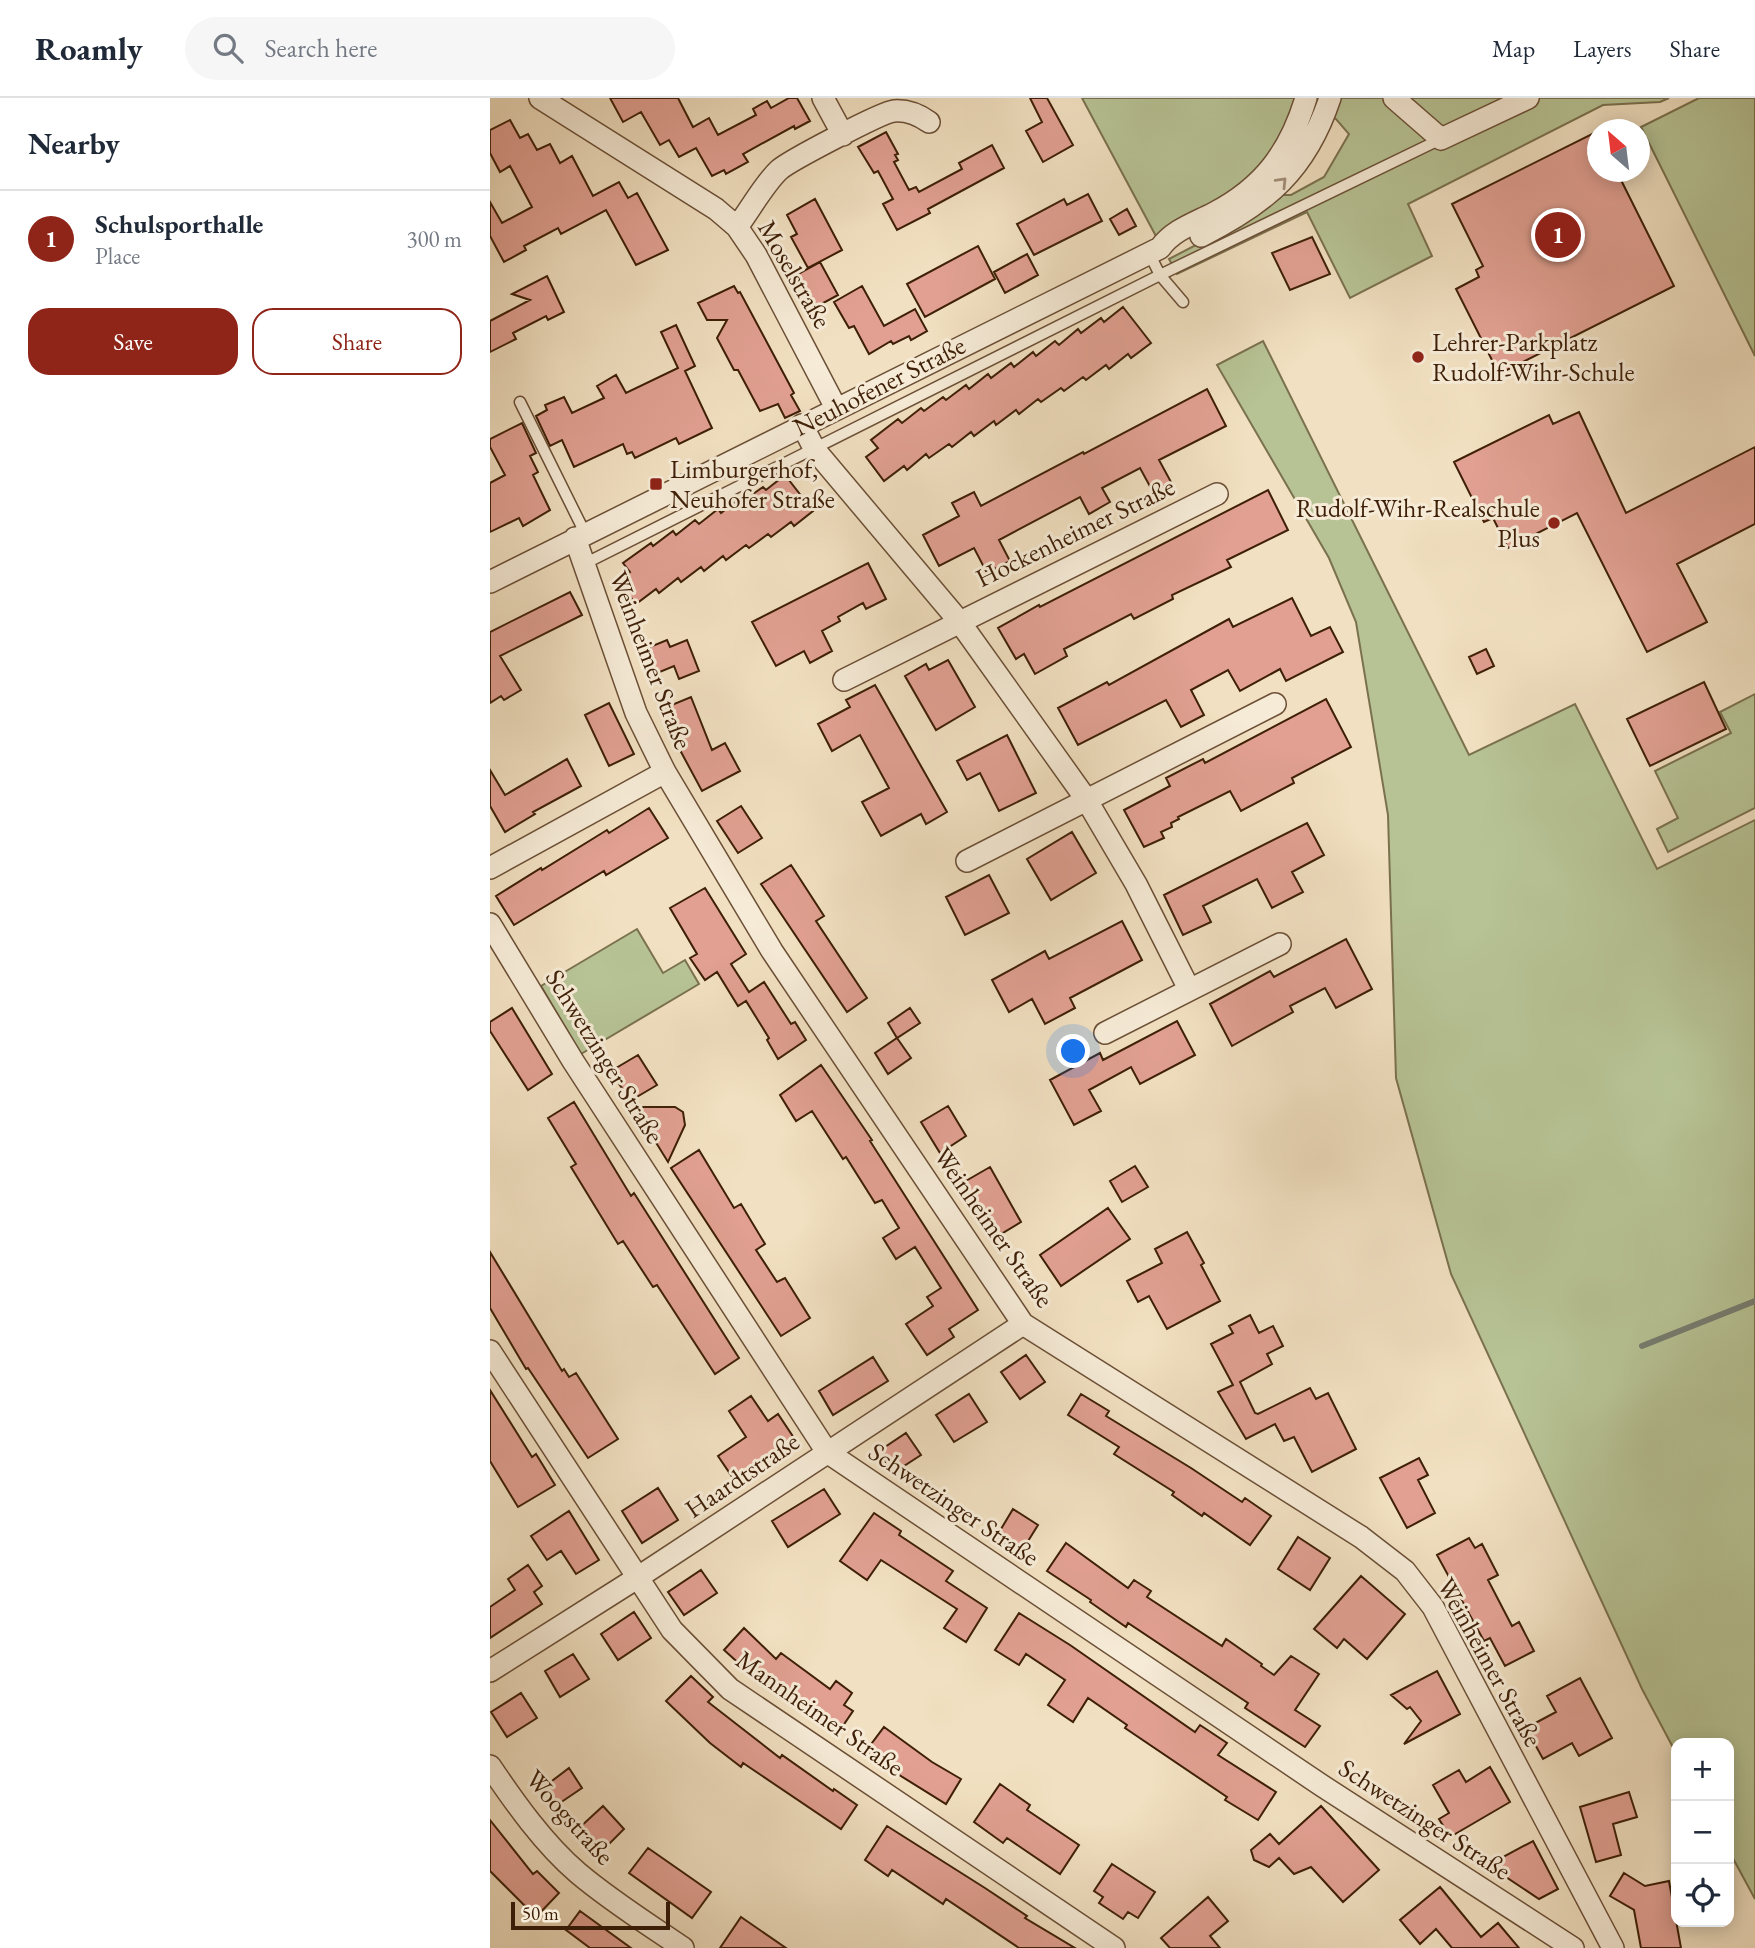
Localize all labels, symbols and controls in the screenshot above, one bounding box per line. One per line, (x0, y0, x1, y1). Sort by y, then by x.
search box (185, 17, 675, 80)
text: Roamly (35, 27, 143, 70)
icon: search (209, 29, 247, 67)
text: Search here (265, 31, 377, 65)
text: Map (1492, 33, 1535, 64)
text: Layers (1573, 33, 1632, 64)
text: Share (1670, 33, 1720, 64)
north arrow (1587, 119, 1650, 182)
text: Nearby (28, 124, 120, 163)
one-way arrow (1273, 178, 1286, 191)
text: Schulsporthalle (95, 207, 263, 241)
pin: 1 (1535, 209, 1581, 261)
street label: Moselstraße (750, 214, 840, 334)
text: 1 (45, 224, 57, 254)
text: 300 m (406, 224, 462, 254)
text: Place (95, 241, 140, 271)
button: Save (28, 308, 238, 375)
button: Share (252, 308, 462, 375)
place label: Lehrer-Parkplatz Rudolf-Wihr-Schule (1432, 325, 1635, 389)
street label: Neuhofener Straße (787, 328, 971, 444)
marker: Lehrer-Parkplatz Rudolf-Wihr-Schule (1410, 349, 1426, 365)
place label: Limburgerhof, Neuhofer Straße (670, 452, 835, 516)
street label: Hockenheimer Straße (970, 469, 1180, 595)
marker: Limburgerhof, Neuhofer Straße (648, 476, 664, 492)
place label: Rudolf-Wihr-Realschule Plus (1296, 491, 1540, 555)
marker: Rudolf-Wihr-Realschule Plus (1546, 515, 1562, 531)
street label: Weinheimer Straße (601, 566, 701, 754)
street label: Schwetzinger Straße (538, 963, 672, 1149)
your location (1056, 1034, 1090, 1068)
street label: Weinheimer Straße (926, 1140, 1062, 1314)
street label: Haardtstraße (678, 1424, 806, 1526)
street label: Schwetzinger Straße (862, 1434, 1046, 1574)
street label: Weinheimer Straße (1430, 1571, 1550, 1753)
street label: Mannheimer Straße (729, 1642, 911, 1784)
map controls (1671, 1738, 1734, 1927)
button: + (1671, 1738, 1734, 1801)
street label: Schwetzinger Straße (1332, 1751, 1518, 1887)
street label: Woogstraße (518, 1762, 622, 1872)
button: − (1671, 1801, 1734, 1864)
button: locate (1671, 1864, 1734, 1927)
scale bar (511, 1899, 670, 1931)
text: 50 m (522, 1901, 559, 1926)

